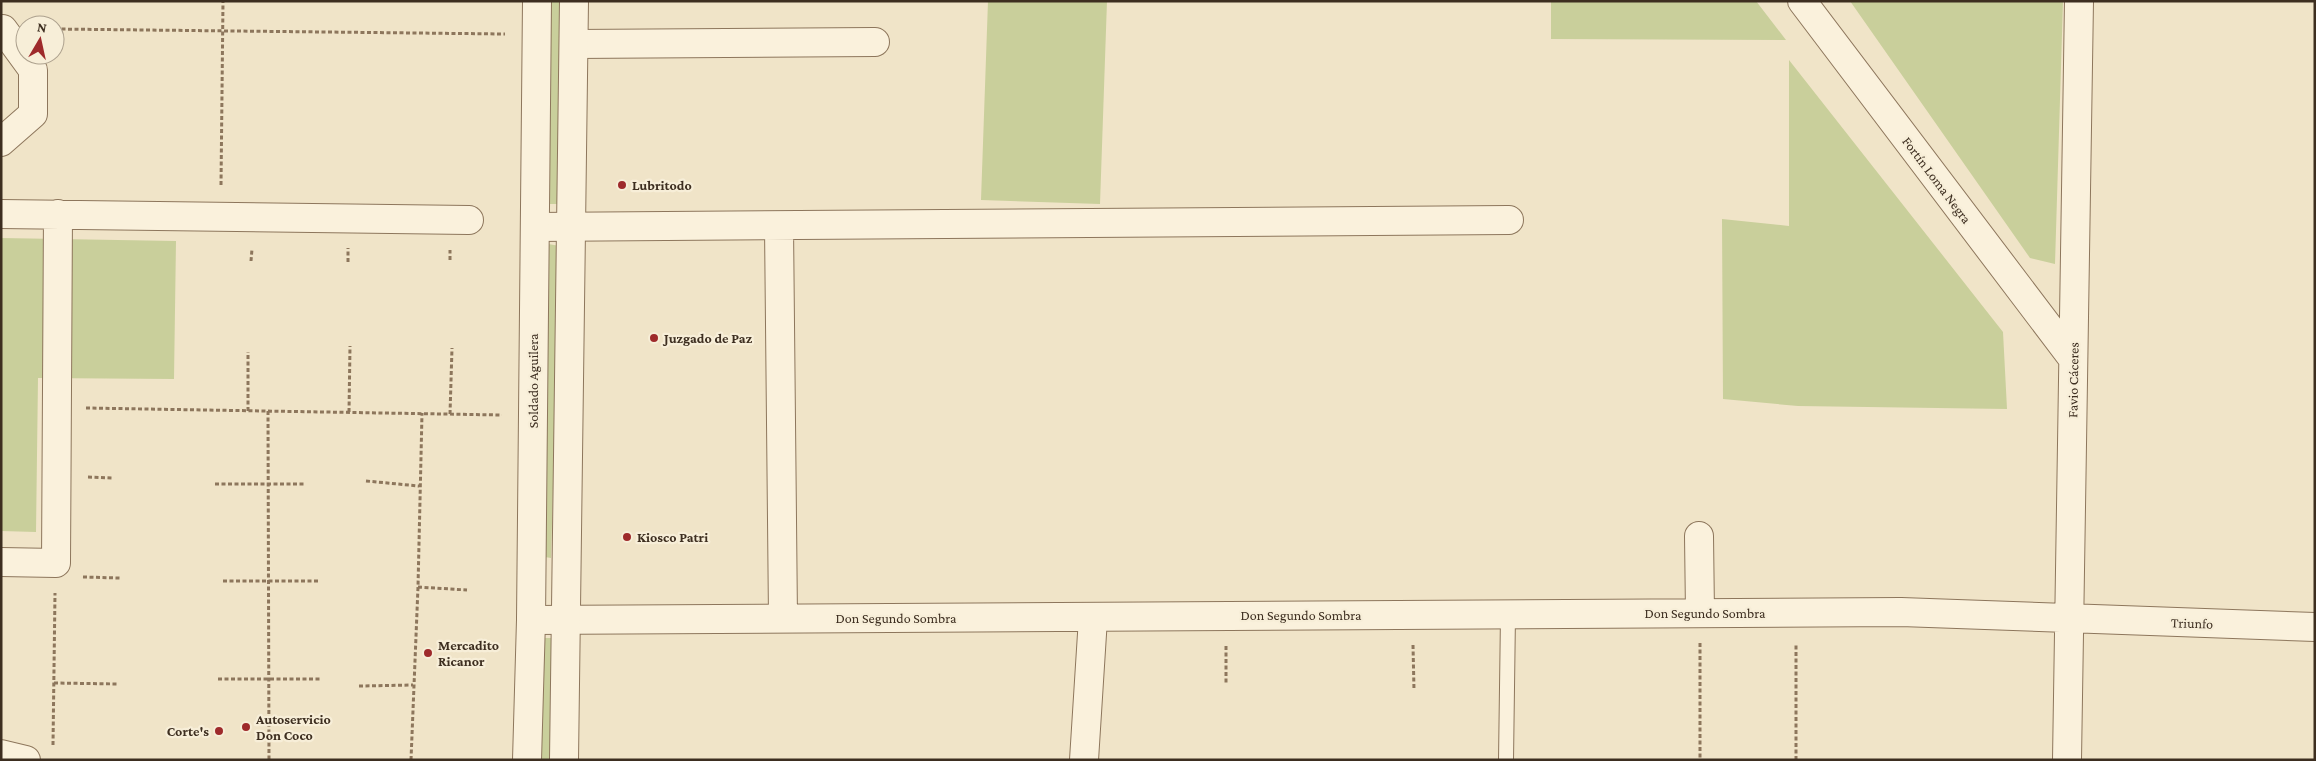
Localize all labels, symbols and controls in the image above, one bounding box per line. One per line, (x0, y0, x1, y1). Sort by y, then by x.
north arrow (15, 15, 65, 65)
text: N (36, 19, 48, 36)
street label: Fortín Loma Negra (1899, 133, 1975, 227)
place label: Lubritodo (632, 177, 692, 193)
marker: Lubritodo (616, 179, 628, 191)
place label: Juzgado de Paz (662, 330, 753, 346)
marker: Juzgado de Paz (648, 332, 660, 344)
street label: Soldado Aguilera (525, 333, 541, 428)
street label: Favio Cáceres (2064, 342, 2082, 418)
place label: Kiosco Patri (637, 529, 708, 545)
marker: Kiosco Patri (621, 531, 633, 543)
street label: Don Segundo Sombra (1645, 605, 1766, 621)
street label: Don Segundo Sombra (1241, 607, 1362, 623)
street label: Don Segundo Sombra (836, 610, 957, 626)
street label: Triunfo (2171, 614, 2213, 632)
place label: Mercadito Ricanor (438, 637, 499, 669)
marker: Mercadito Ricanor (422, 647, 434, 659)
place label: Autoservicio Don Coco (255, 711, 331, 743)
marker: Autoservicio Don Coco (240, 721, 252, 733)
place label: Corte's (167, 723, 209, 739)
marker: Corte's (213, 725, 225, 737)

